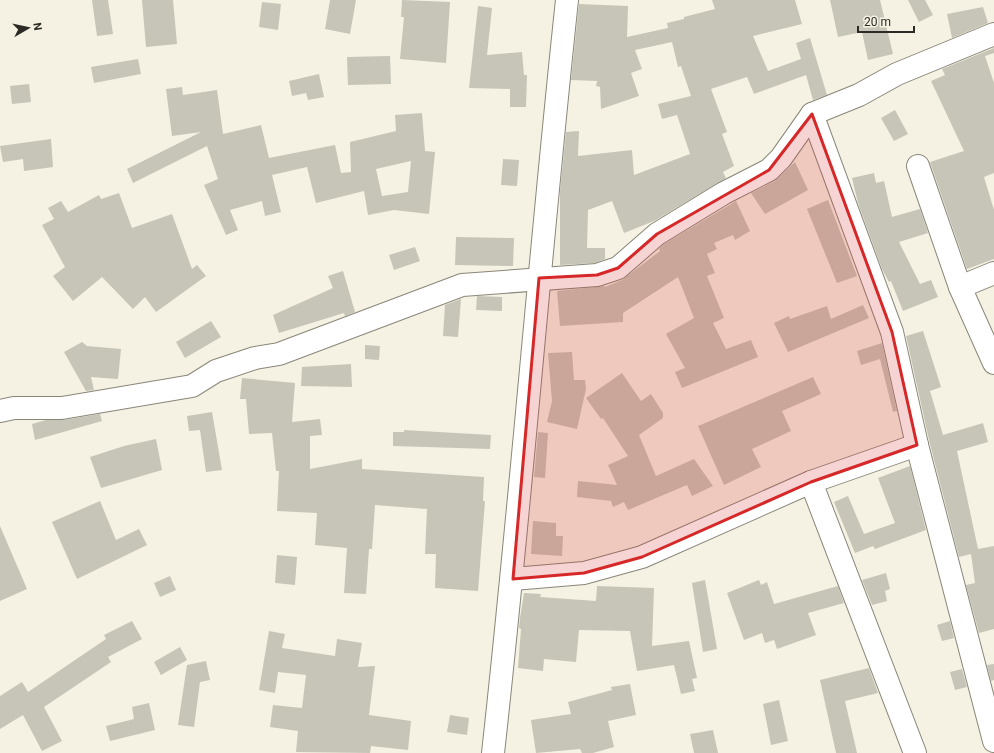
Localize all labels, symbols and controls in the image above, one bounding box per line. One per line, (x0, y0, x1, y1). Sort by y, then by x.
north arrow (8, 8, 48, 48)
scale bar (858, 8, 914, 34)
text: 20 m (864, 15, 891, 29)
text: N (30, 22, 44, 32)

